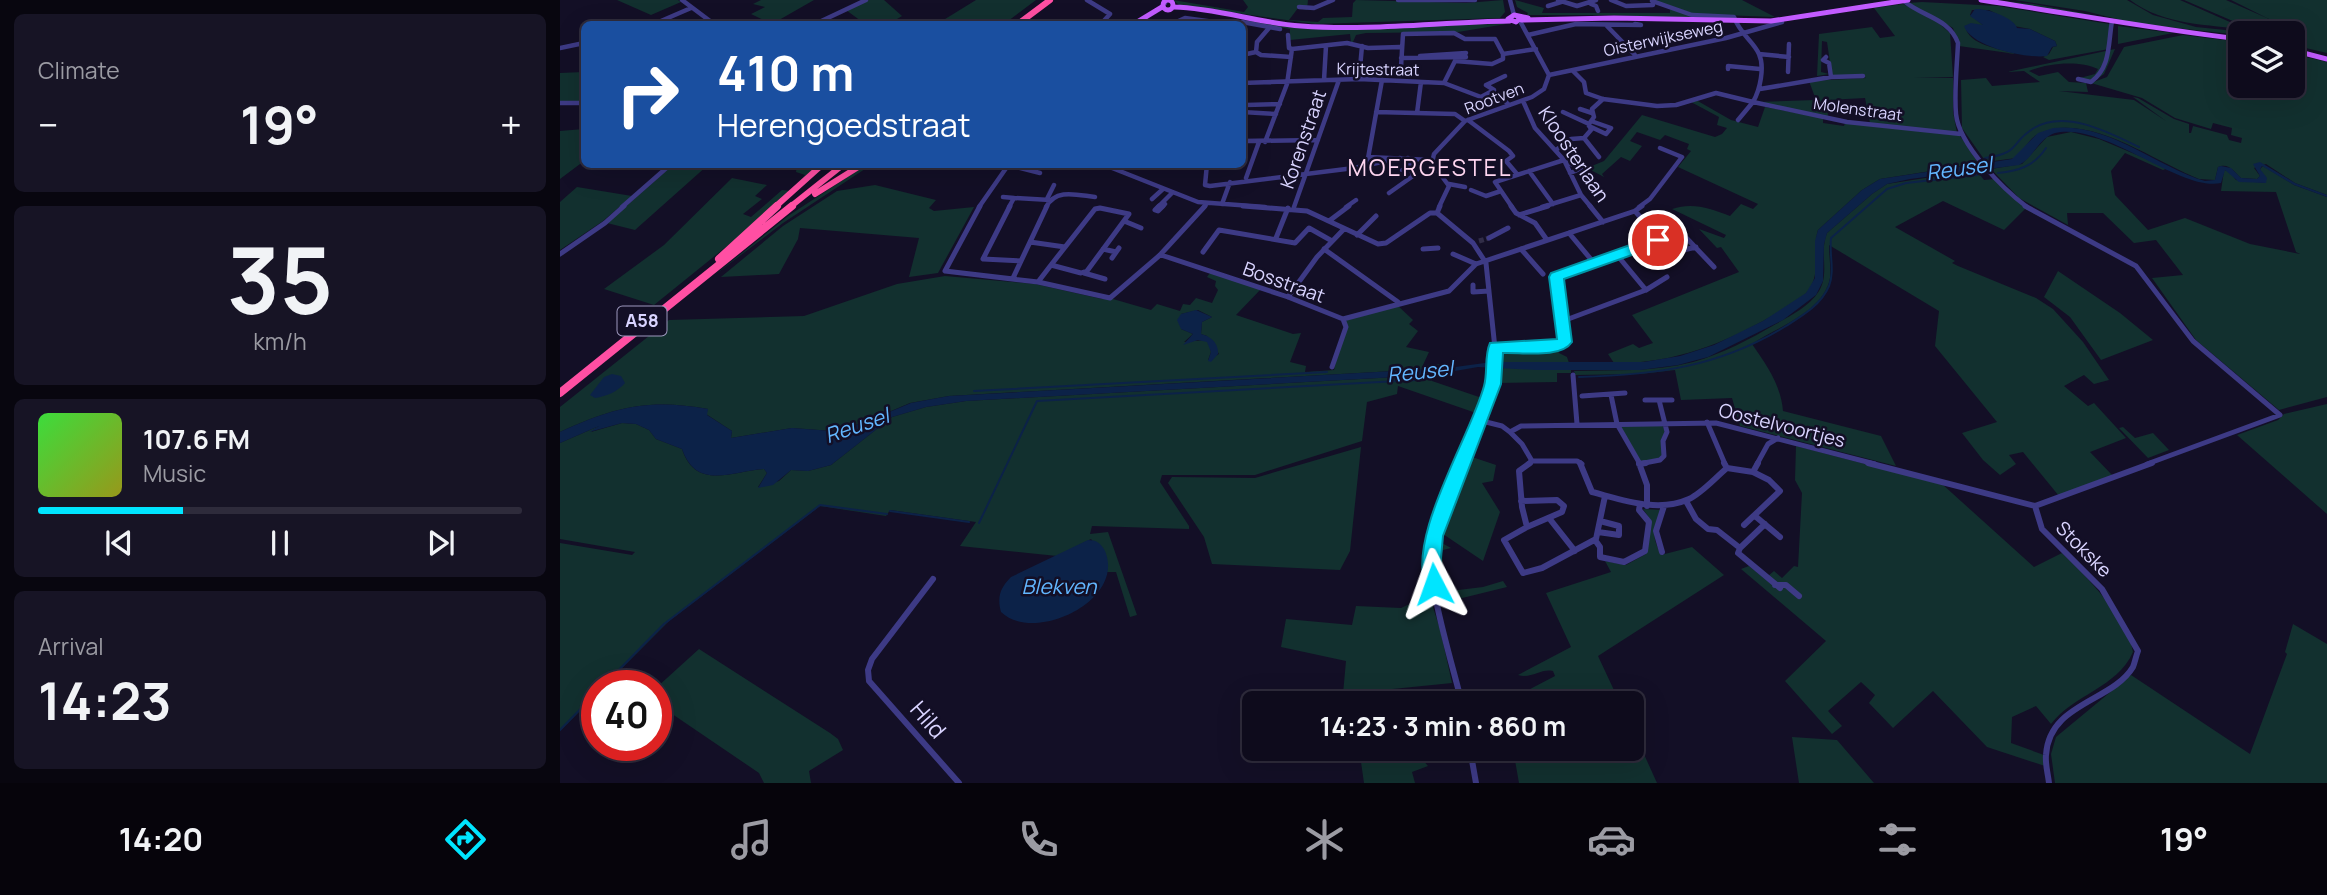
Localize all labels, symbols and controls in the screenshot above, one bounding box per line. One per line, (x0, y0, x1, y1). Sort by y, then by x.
street label: Oisterwijkseweg (1602, 15, 1724, 61)
map controls (2228, 21, 2305, 98)
button: layers (2228, 21, 2305, 98)
text: 410 m (717, 39, 854, 106)
icon: right (602, 49, 693, 140)
text: Climate (38, 54, 120, 86)
street label: Krijtestraat (1336, 57, 1420, 81)
street label: Rootven (1461, 77, 1527, 119)
street label: Korenstraat (1274, 86, 1332, 192)
text: 19° (240, 89, 319, 160)
street label: Molenstraat (1812, 92, 1904, 126)
text: − (38, 98, 59, 150)
text: + (500, 98, 522, 150)
street label: Kloosterlaan (1532, 101, 1616, 207)
text: Herengoedstraat (717, 103, 970, 147)
water label: Reusel (1924, 149, 1997, 186)
district label: MOERGESTEL (1347, 151, 1513, 183)
pin (1628, 210, 1688, 270)
text: 35 (227, 217, 333, 341)
icon: arrive (1639, 221, 1677, 259)
street label: Bosstraat (1239, 255, 1329, 309)
road number: A58 (617, 306, 666, 335)
text: km/h (253, 325, 307, 357)
water label: Reusel (1386, 353, 1457, 388)
street label: Oostelvoortjes (1716, 397, 1848, 453)
water label: Reusel (821, 400, 895, 449)
text: 107.6 FM (143, 421, 250, 457)
text: Music (143, 457, 206, 489)
street label: Stokske (2050, 515, 2118, 583)
icon: previous (100, 524, 138, 562)
icon: pause (261, 524, 299, 562)
icon: next (422, 524, 460, 562)
position arrow (1397, 547, 1471, 621)
water label: Blekven (1021, 572, 1098, 600)
text: Arrival (38, 630, 104, 662)
text: 14:23 (38, 665, 171, 736)
speed limit sign: 40 (581, 670, 672, 761)
street label: Hild (904, 694, 954, 745)
text: 14:23 · 3 min · 860 m (1320, 708, 1566, 744)
icon: directions (441, 815, 490, 864)
icon: music (727, 815, 776, 864)
icon: phone (1014, 815, 1063, 864)
icon: climate (1300, 815, 1349, 864)
icon: car (1587, 815, 1636, 864)
icon: filters (1873, 815, 1922, 864)
text: 14:20 (119, 817, 203, 861)
text: 19° (2160, 817, 2208, 861)

